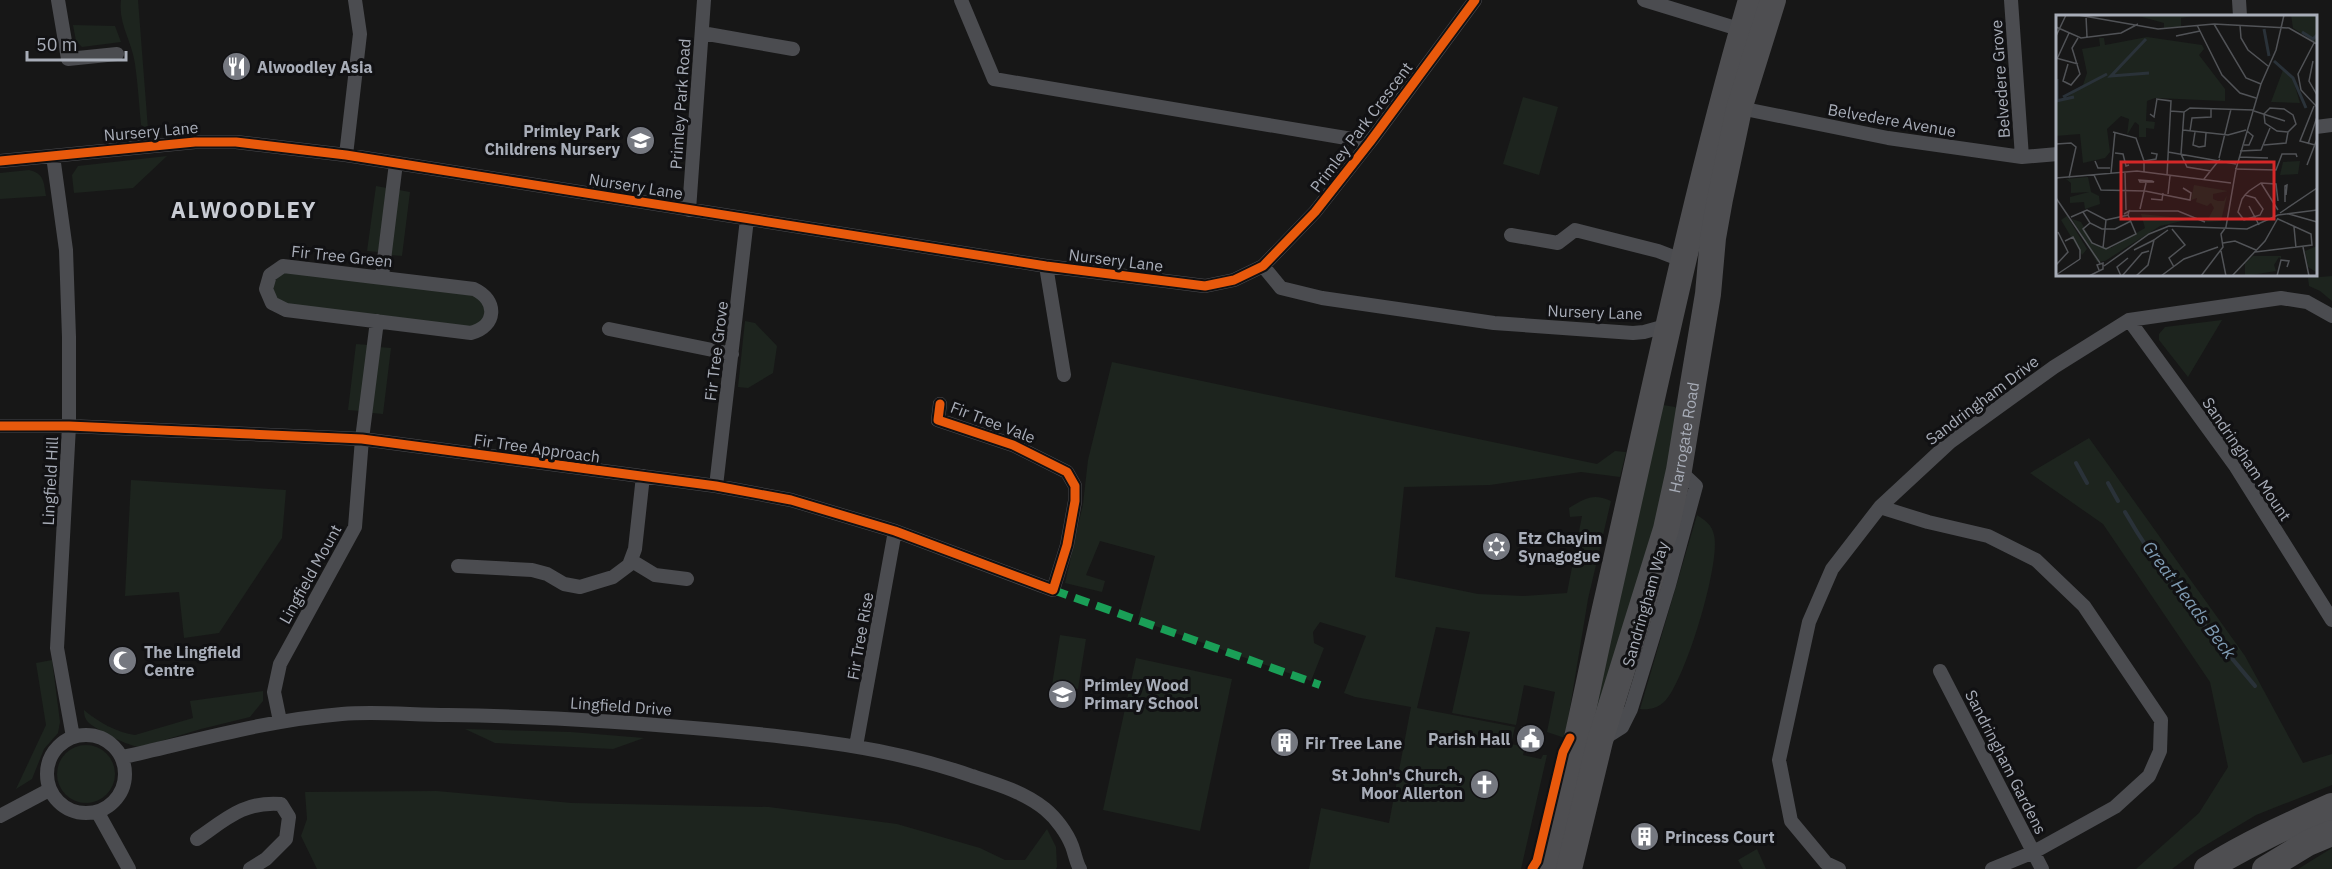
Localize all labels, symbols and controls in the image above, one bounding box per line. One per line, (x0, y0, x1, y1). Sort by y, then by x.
inset map (2056, 15, 2317, 276)
street label: Belvedere Grove (1986, 19, 2014, 139)
scale bar (27, 24, 126, 62)
text: 50 m (36, 33, 78, 56)
street label: Primley Park Road (665, 38, 695, 170)
restaurant icon: Alwoodley Asia (220, 51, 252, 83)
place label: Alwoodley Asia (257, 57, 373, 77)
street label: Primley Park Crescent (1305, 58, 1417, 196)
street label: Belvedere Avenue (1826, 99, 1958, 141)
street label: Nursery Lane (103, 117, 199, 145)
place label: Primley Park Childrens Nursery (484, 121, 621, 159)
school or university icon: Primley Park Childrens Nursery (625, 124, 657, 156)
street label: Nursery Lane (587, 169, 685, 203)
district label: ALWOODLEY (171, 195, 317, 224)
street label: Fir Tree Green (290, 241, 394, 271)
street label: Nursery Lane (1068, 244, 1165, 276)
street label: Fir Tree Grove (700, 300, 732, 402)
street label: Nursery Lane (1547, 300, 1643, 324)
street label: Sandringham Drive (1922, 351, 2043, 449)
street label: Harrogate Road (1664, 380, 1703, 495)
street label: Sandringham Mount (2198, 393, 2296, 525)
street label: Fir Tree Vale (948, 397, 1038, 447)
street label: Fir Tree Approach (473, 429, 601, 467)
street label: Lingfield Hill (38, 436, 62, 526)
street label: Lingfield Mount (274, 521, 346, 627)
place label: Etz Chayim Synagogue (1518, 528, 1602, 566)
synagogue icon: Etz Chayim Synagogue (1481, 531, 1513, 563)
water label: Great Heads Beck (2138, 536, 2242, 664)
street label: Sandringham Way (1618, 539, 1672, 669)
street label: Fir Tree Rise (842, 590, 878, 682)
place label: The Lingfield Centre (144, 642, 241, 680)
mosque icon: The Lingfield Centre (107, 645, 139, 677)
place label: Primley Wood Primary School (1084, 675, 1199, 713)
school or university icon: Primley Wood Primary School (1047, 678, 1079, 710)
street label: Sandringham Gardens (1961, 686, 2051, 838)
street label: Lingfield Drive (569, 692, 673, 720)
public building icon: Parish Hall (1515, 723, 1547, 755)
building icon: Fir Tree Lane (1268, 727, 1300, 759)
place label: Parish Hall (1428, 729, 1510, 749)
place label: Fir Tree Lane (1305, 733, 1402, 753)
place label: St John's Church, Moor Allerton (1332, 765, 1463, 803)
church icon: St John's Church, Moor Allerton (1468, 768, 1500, 800)
building icon: Princess Court (1628, 821, 1660, 853)
place label: Princess Court (1665, 827, 1775, 847)

